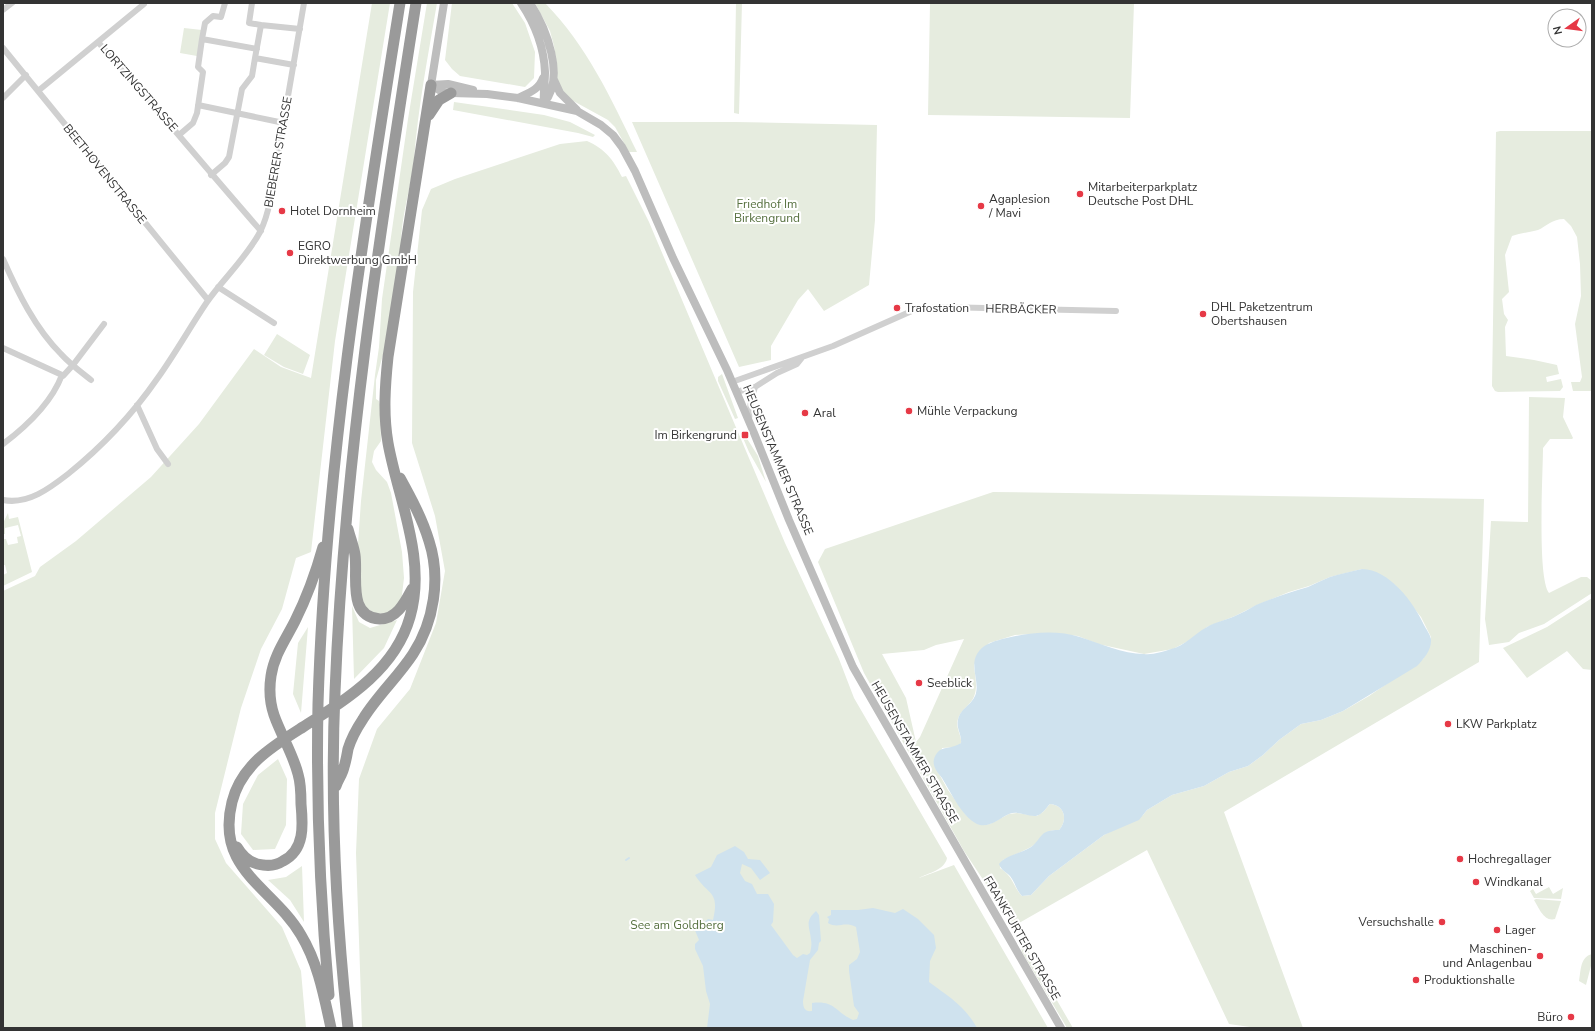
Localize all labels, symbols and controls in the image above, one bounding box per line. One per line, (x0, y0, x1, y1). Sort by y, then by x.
north arrow (1547, 8, 1587, 48)
text: N (1550, 24, 1566, 36)
street label: LORTZINGSTRASSE (97, 41, 181, 135)
street label: BIEBERER STRASSE (260, 95, 296, 209)
street label: BEETHOVENSTRASSE (60, 121, 150, 227)
place label: Mitarbeiterparkplatz Deutsche Post DHL (1088, 179, 1198, 209)
marker: Mitarbeiterparkplatz Deutsche Post DHL (1075, 189, 1085, 199)
place label: Agaplesion / Mavi (988, 191, 1050, 221)
park label: Friedhof Im Birkengrund (734, 196, 800, 226)
marker: Agaplesion / Mavi (976, 201, 986, 211)
place label: Hotel Dornheim (290, 203, 376, 219)
marker: Hotel Dornheim (277, 206, 287, 216)
place label: EGRO Direktwerbung GmbH (298, 238, 417, 268)
marker: EGRO Direktwerbung GmbH (285, 248, 295, 258)
place label: DHL Paketzentrum Obertshausen (1211, 299, 1313, 329)
place label: Trafostation (905, 300, 969, 316)
street label: HERBÄCKER (985, 300, 1057, 318)
marker: Trafostation (892, 303, 902, 313)
marker: DHL Paketzentrum Obertshausen (1198, 309, 1208, 319)
street label: HEUSENSTAMMER STRASSE (739, 382, 817, 538)
place label: Mühle Verpackung (917, 403, 1018, 419)
place label: Aral (813, 405, 836, 421)
marker: Mühle Verpackung (904, 406, 914, 416)
marker: Aral (800, 408, 810, 418)
place label: Im Birkengrund (654, 427, 737, 443)
marker: Im Birkengrund (740, 430, 750, 440)
place label: Seeblick (927, 675, 973, 691)
street label: HEUSENSTAMMER STRASSE (868, 678, 962, 826)
marker: Seeblick (914, 678, 924, 688)
place label: LKW Parkplatz (1456, 716, 1537, 732)
marker: LKW Parkplatz (1443, 719, 1453, 729)
place label: Hochregallager (1468, 851, 1552, 867)
marker: Hochregallager (1455, 854, 1465, 864)
street label: FRANKFURTER STRASSE (980, 873, 1064, 1003)
place label: Windkanal (1484, 874, 1543, 890)
marker: Windkanal (1471, 877, 1481, 887)
place label: Versuchshalle (1358, 914, 1434, 930)
park label: See am Goldberg (630, 917, 724, 933)
marker: Versuchshalle (1437, 917, 1447, 927)
place label: Lager (1505, 922, 1536, 938)
marker: Lager (1492, 925, 1502, 935)
place label: Maschinen- und Anlagenbau (1443, 941, 1532, 971)
marker: Maschinen- und Anlagenbau (1535, 951, 1545, 961)
place label: Produktionshalle (1424, 972, 1515, 988)
marker: Produktionshalle (1411, 975, 1421, 985)
place label: Büro (1537, 1009, 1563, 1025)
marker: Büro (1566, 1012, 1576, 1022)

